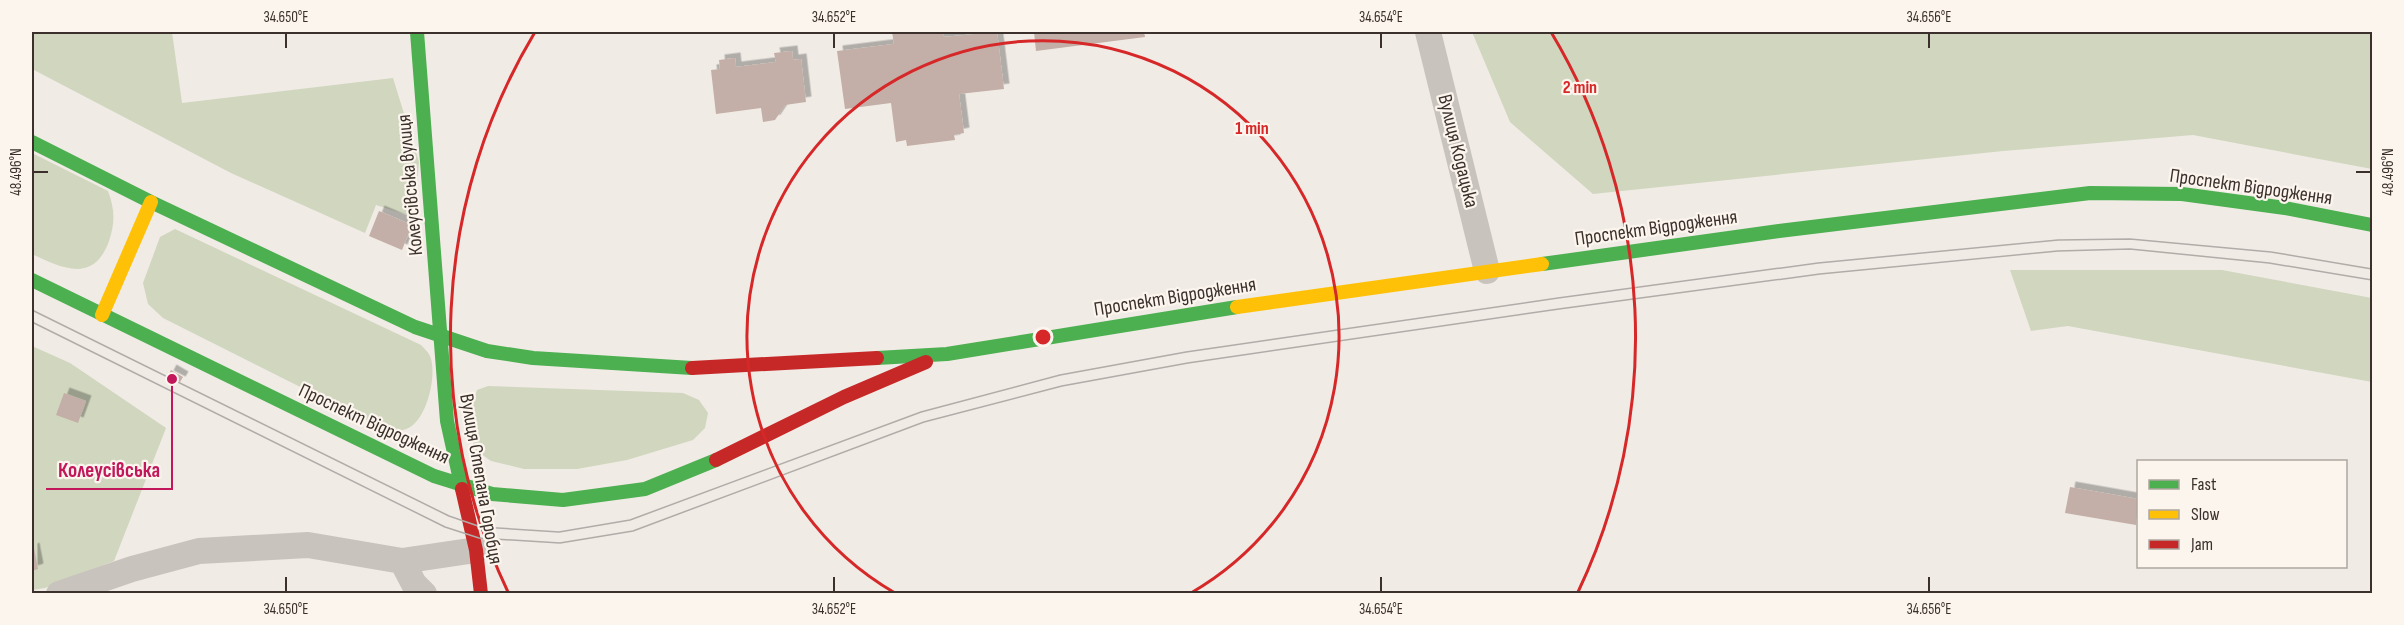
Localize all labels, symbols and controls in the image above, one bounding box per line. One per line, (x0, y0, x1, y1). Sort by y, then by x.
text: 34.650°E (263, 8, 309, 27)
text: 34.652°E (812, 8, 856, 27)
text: 34.654°E (1359, 8, 1403, 27)
text: 34.656°E (1907, 8, 1951, 27)
text: 2 min (1563, 77, 1597, 98)
street label: Вулиця Кодацька (1432, 92, 1484, 210)
street label: Колеусівська вулиця (392, 113, 428, 257)
text: 1 min (1235, 118, 1269, 139)
text: 48.496°N (7, 148, 26, 196)
text: 48.496°N (2379, 148, 2398, 196)
street label: Проспект Відродження (2168, 164, 2334, 210)
street label: Проспект Відродження (1573, 205, 1739, 251)
street label: Проспект Відродження (1092, 272, 1258, 322)
centre of rings (1033, 327, 1053, 347)
street label: Проспект Відродження (295, 379, 453, 469)
street label: Вулиця Степана Горобця (454, 392, 508, 566)
callout: Колеусівська (46, 450, 172, 489)
text: Колеусівська (58, 458, 160, 483)
legend (2137, 460, 2347, 568)
text: Fast (2191, 474, 2217, 495)
text: Slow (2191, 504, 2220, 525)
text: Jam (2190, 534, 2213, 555)
text: 34.650°E (263, 600, 309, 619)
text: 34.652°E (812, 600, 856, 619)
text: 34.654°E (1359, 600, 1403, 619)
text: 34.656°E (1907, 600, 1951, 619)

